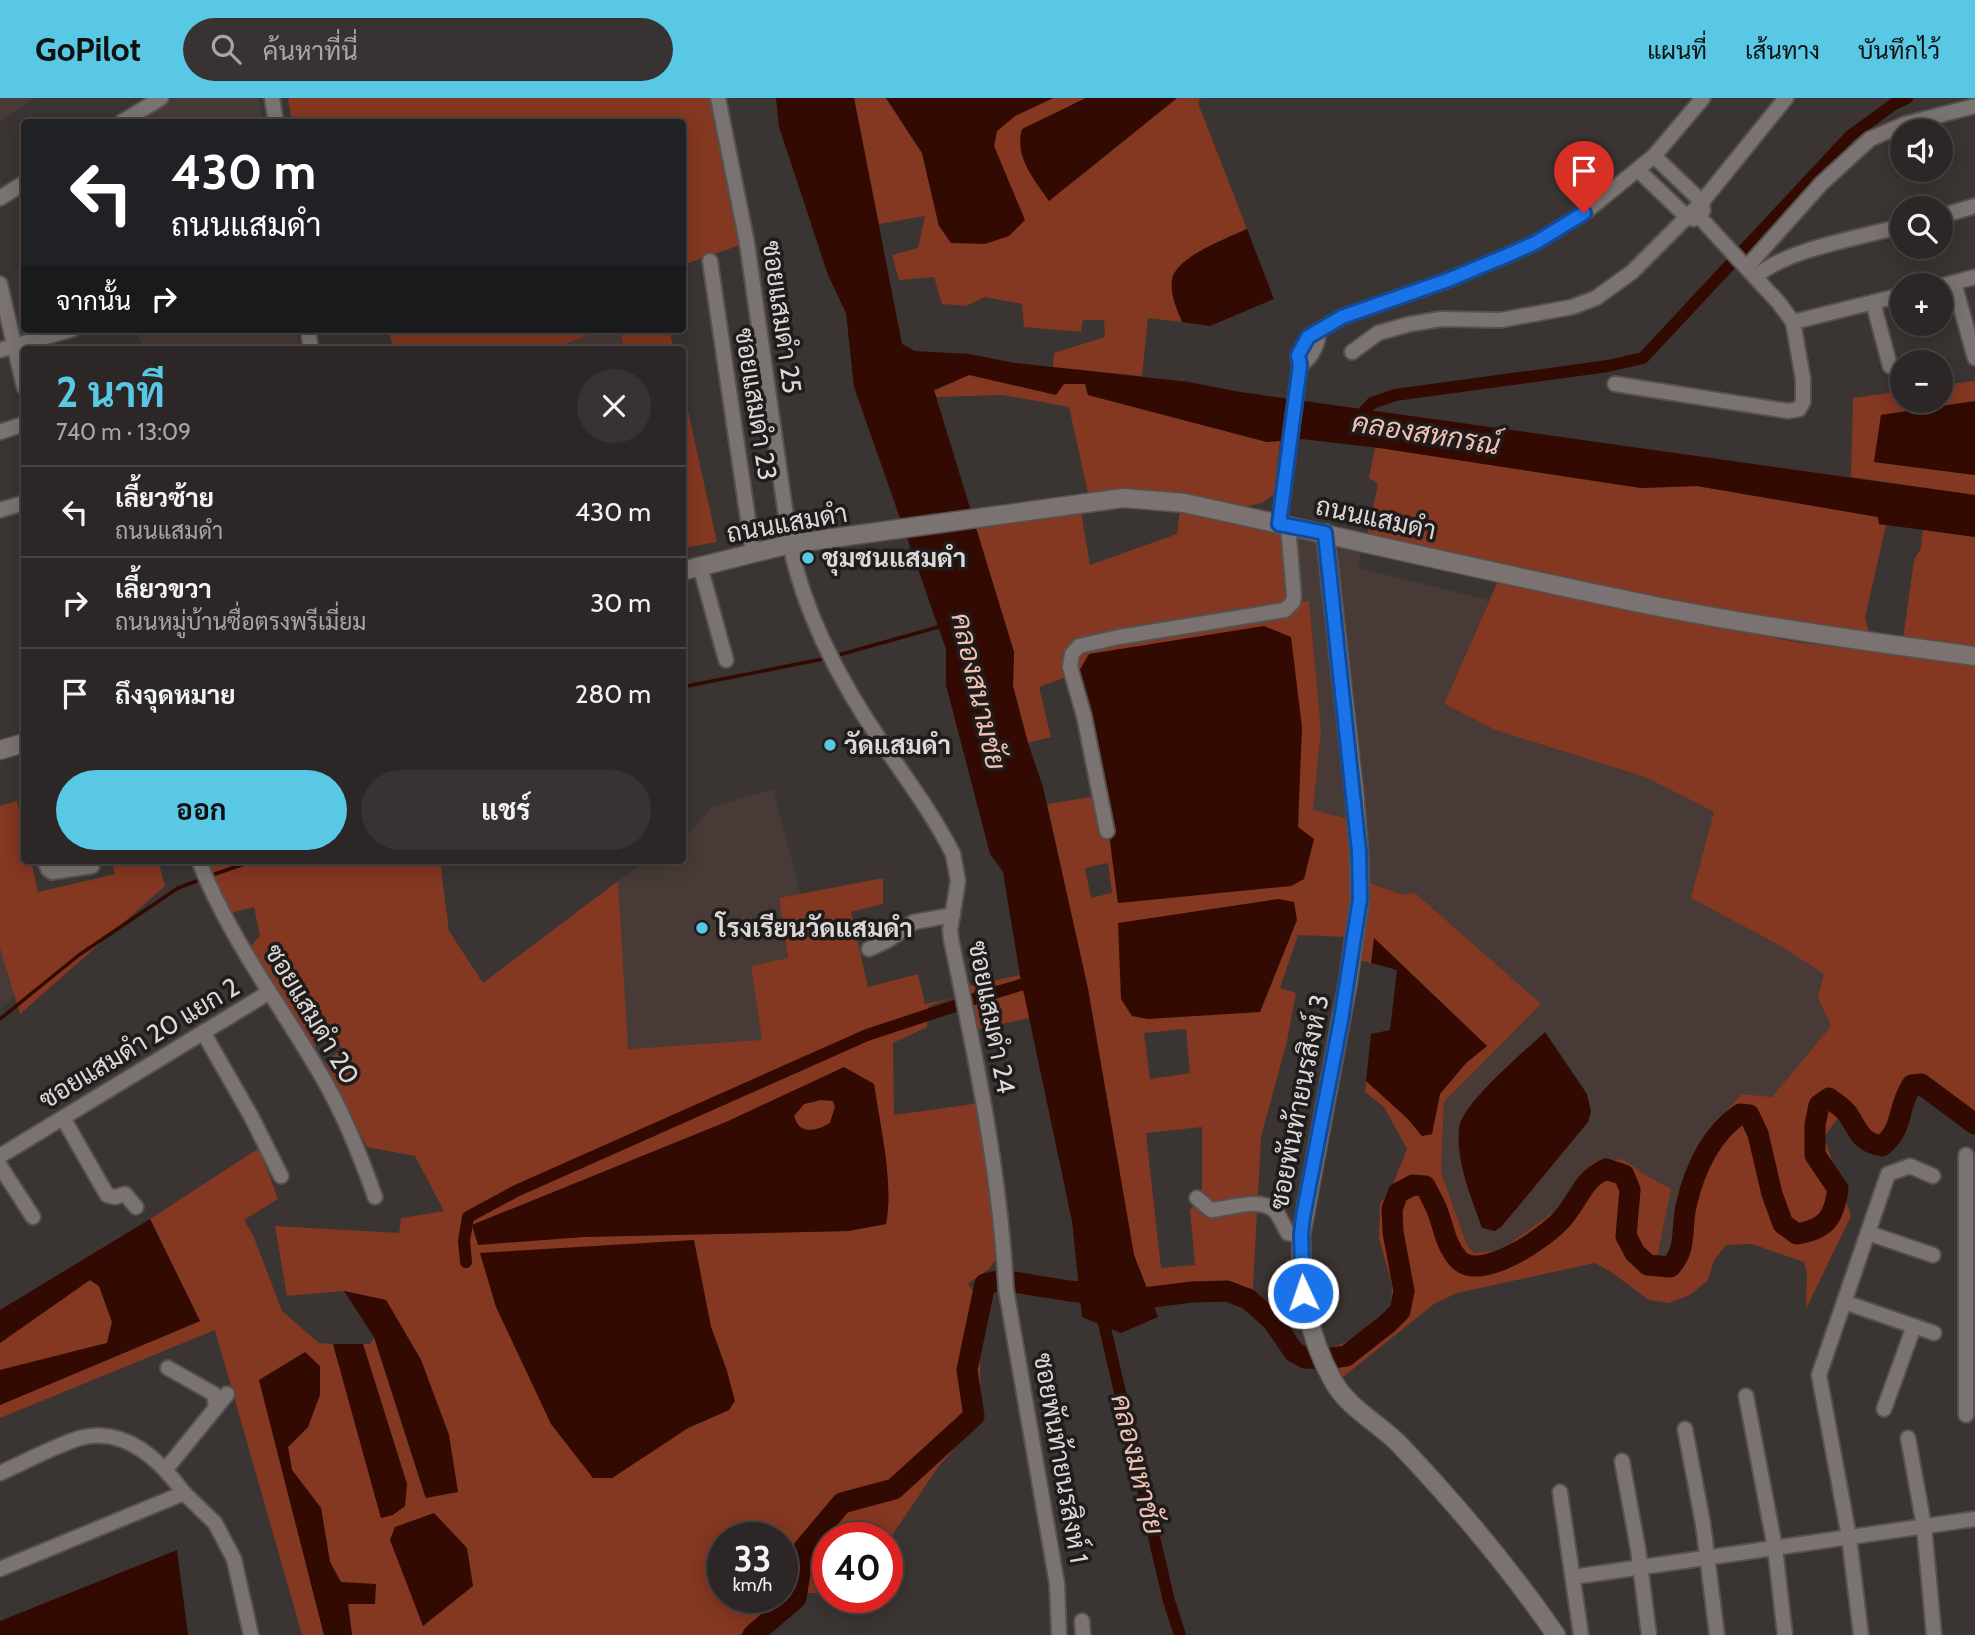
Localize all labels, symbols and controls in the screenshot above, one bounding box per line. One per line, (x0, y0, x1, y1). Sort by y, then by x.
search box (183, 18, 673, 81)
text: GoPilot (35, 29, 141, 69)
icon: search (207, 30, 245, 68)
text: ค้นหาที่นี่ (263, 35, 358, 67)
text: แผนที่ (1647, 36, 1707, 65)
text: เส้นทาง (1745, 36, 1820, 65)
text: บันทึกไว้ (1858, 36, 1940, 65)
map controls (1890, 119, 1953, 413)
button: sound (1890, 119, 1953, 182)
pin (1554, 141, 1614, 213)
text: 430 m (171, 142, 316, 201)
icon: left (56, 147, 147, 238)
icon: arrive (1565, 152, 1603, 190)
button: search (1890, 196, 1953, 259)
text: ถนนแสมดำ (171, 205, 322, 244)
street label: ซอยแสมดำ 25 (755, 239, 809, 395)
button: + (1890, 273, 1953, 336)
icon: right (145, 280, 183, 318)
text: จากนั้น (56, 285, 131, 317)
street label: ซอยแสมดำ 23 (728, 326, 784, 482)
button: − (1890, 350, 1953, 413)
text: 2 นาที (56, 366, 165, 418)
button: close (577, 369, 651, 443)
water label: คลองสหกรณ์ (1350, 403, 1507, 462)
text: 740 m · 13:09 (56, 418, 191, 446)
text: เลี้ยวซ้าย (115, 482, 214, 514)
street label: ถนนแสมดำ (1313, 490, 1439, 546)
icon: left (56, 493, 94, 531)
text: 430 m (575, 496, 651, 528)
street label: ถนนแสมดำ (724, 497, 850, 549)
text: ถนนแสมดำ (115, 517, 223, 545)
place label: ชุมชนแสมดำ (822, 542, 966, 576)
marker: ชุมชนแสมดำ (800, 550, 816, 566)
text: เลี้ยวขวา (115, 573, 212, 605)
icon: right (56, 584, 94, 622)
text: 30 m (590, 587, 651, 619)
text: ถนนหมู่บ้านซื่อตรงพรีเมี่ยม (115, 608, 366, 636)
water label: คลองสนามชัย (944, 609, 1015, 773)
icon: arrive (56, 675, 94, 713)
text: 280 m (575, 678, 651, 710)
text: ถึงจุดหมาย (115, 679, 236, 711)
place label: วัดแสมดำ (844, 729, 951, 761)
marker: วัดแสมดำ (822, 737, 838, 753)
button: ออก (56, 770, 347, 850)
button: แชร์ (361, 770, 651, 850)
place label: โรงเรียนวัดแสมดำ (714, 911, 913, 944)
marker: โรงเรียนวัดแสมดำ (694, 920, 710, 936)
street label: ซอยแสมดำ 20 (258, 938, 366, 1090)
street label: ซอยแสมดำ 24 (962, 938, 1022, 1096)
street label: ซอยแสมดำ 20 แยก 2 (33, 971, 245, 1115)
street label: ซอยพันท้ายนรสิงห์ 3 (1261, 992, 1336, 1212)
position arrow (1266, 1256, 1340, 1330)
street label: ซอยพันท้ายนรสิงห์ 1 (1027, 1350, 1096, 1566)
water label: คลองมหาชัย (1104, 1390, 1173, 1538)
speed limit sign: 40 (812, 1522, 903, 1613)
text: 33 (734, 1537, 771, 1580)
text: km/h (733, 1574, 772, 1596)

